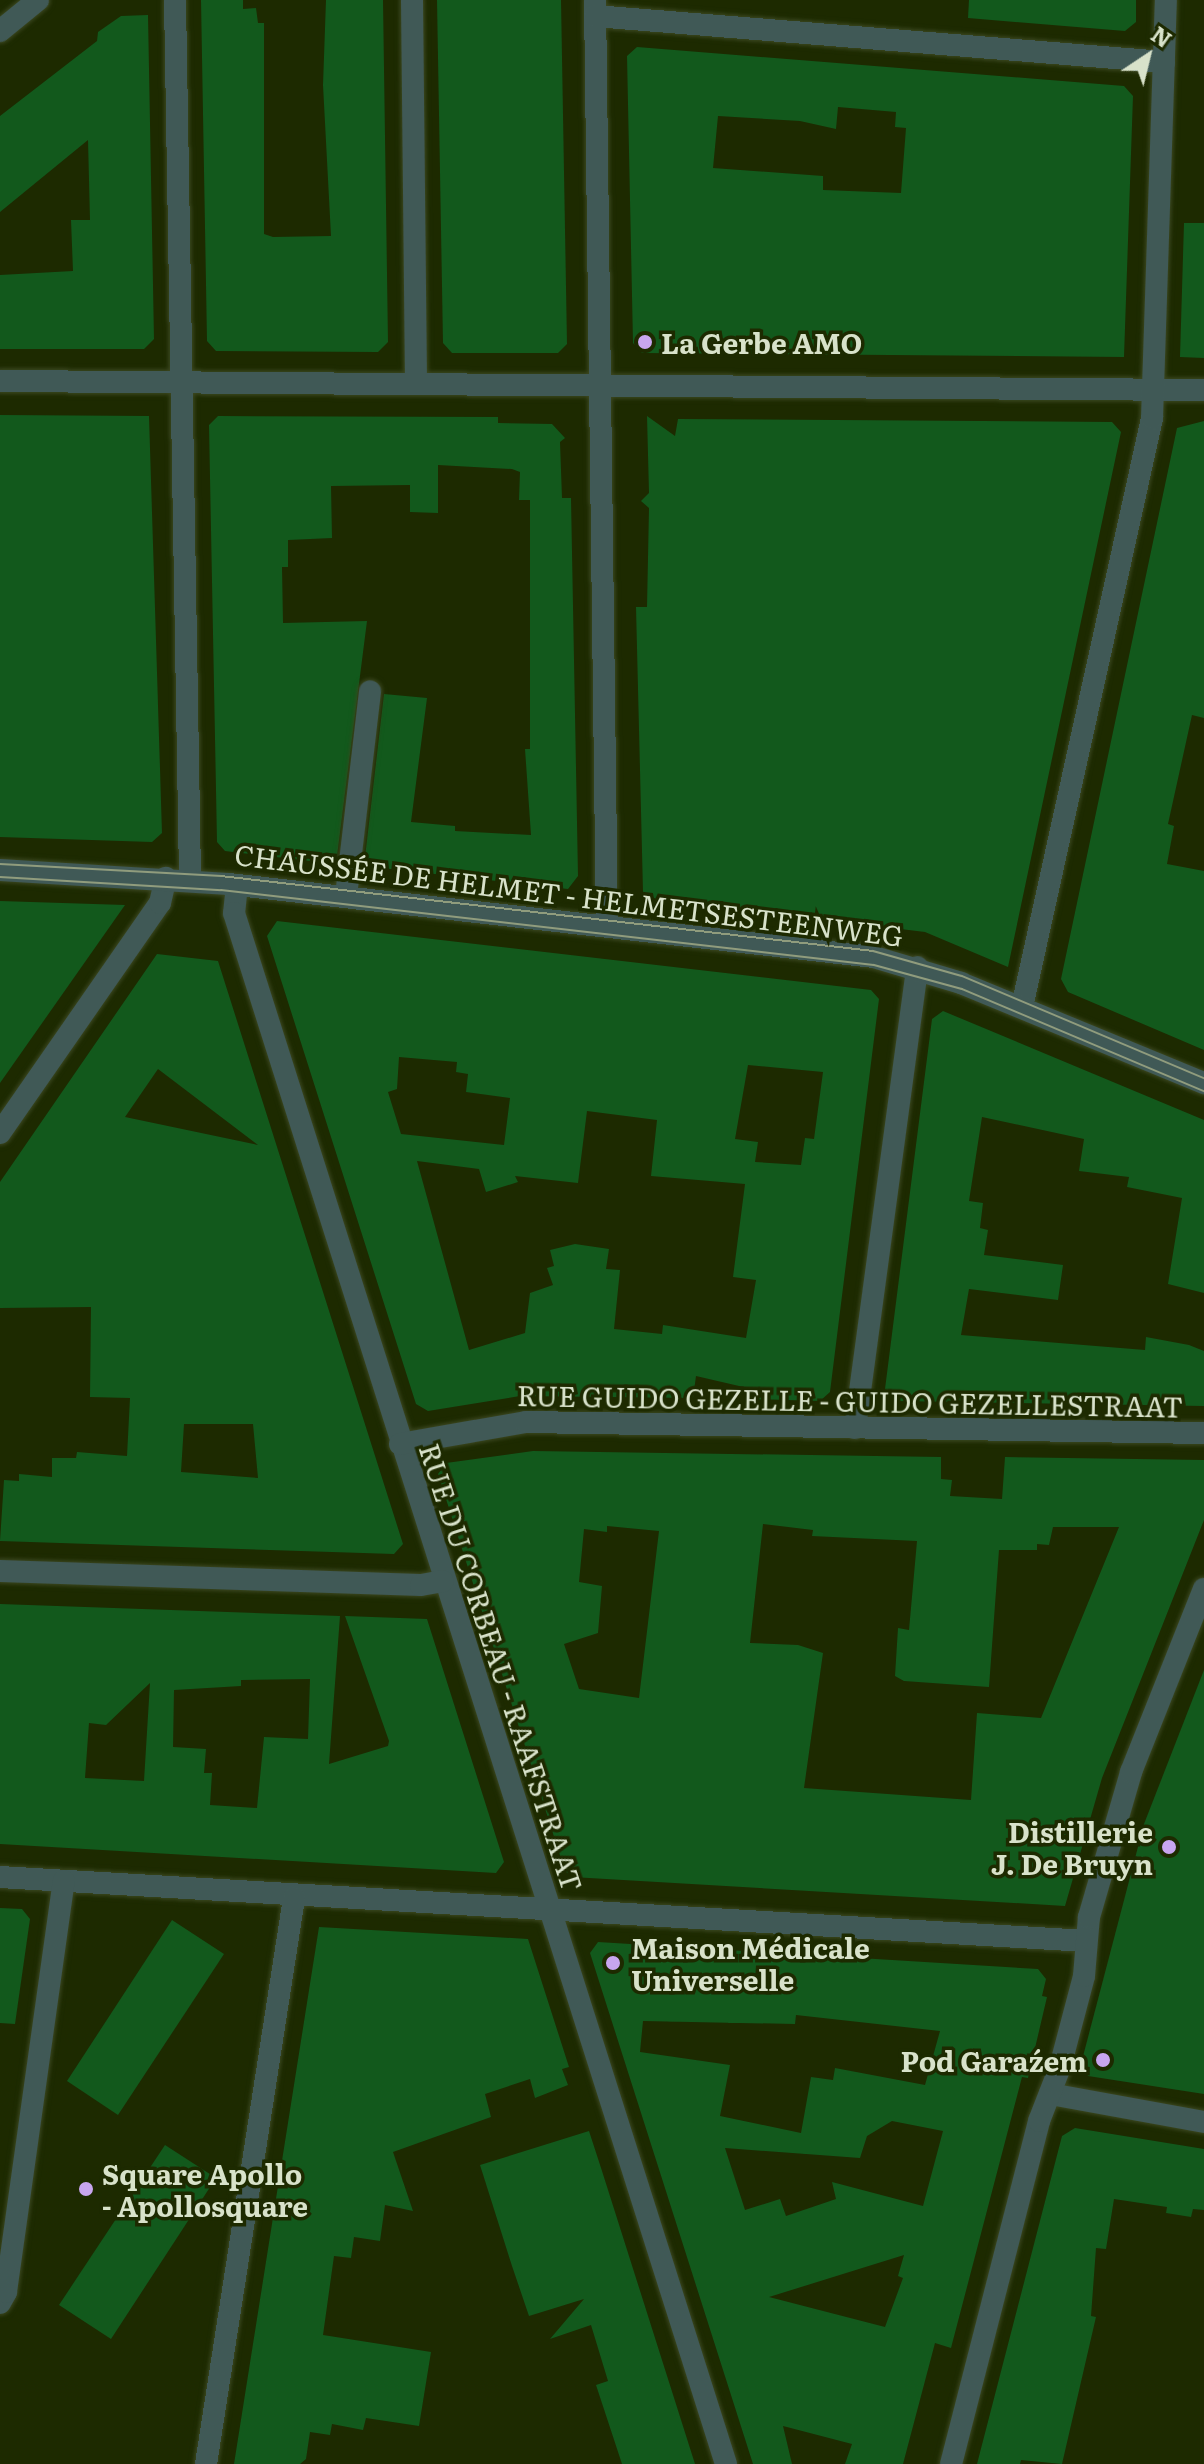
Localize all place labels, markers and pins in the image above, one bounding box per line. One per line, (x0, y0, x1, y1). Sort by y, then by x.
place label: La Gerbe AMO (661, 325, 862, 359)
marker: La Gerbe AMO (636, 333, 654, 351)
place label: Distillerie J. De Bruyn (991, 1814, 1153, 1880)
marker: Distillerie J. De Bruyn (1160, 1838, 1178, 1856)
place label: Maison Médicale Universelle (631, 1930, 870, 1996)
marker: Maison Médicale Universelle (602, 1952, 624, 1974)
place label: Pod Garaźem (901, 2043, 1087, 2077)
marker: Pod Garaźem (1094, 2051, 1112, 2069)
place label: Square Apollo - Apollosquare (102, 2156, 308, 2222)
marker: Square Apollo - Apollosquare (77, 2180, 95, 2198)

